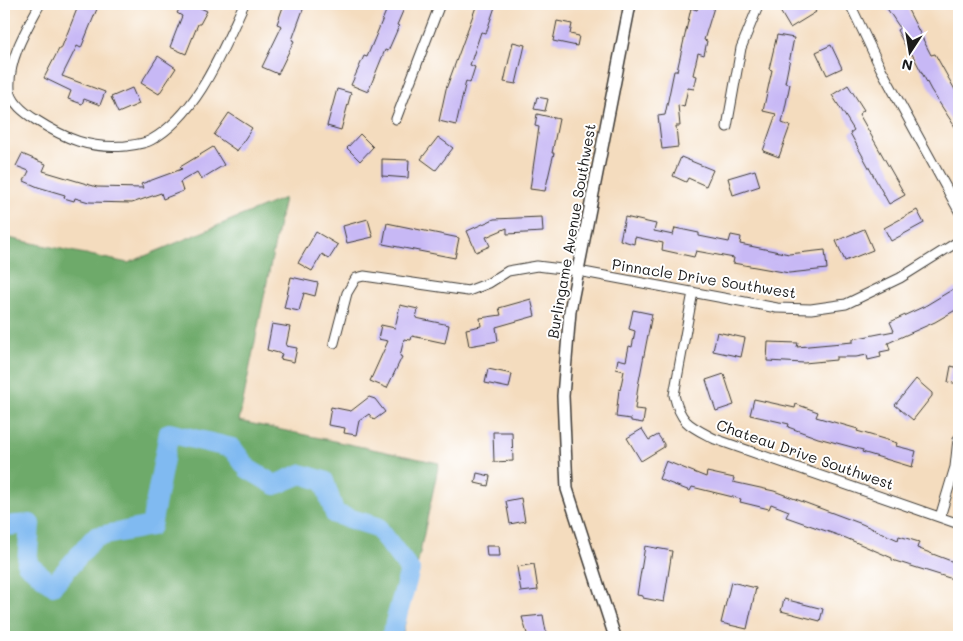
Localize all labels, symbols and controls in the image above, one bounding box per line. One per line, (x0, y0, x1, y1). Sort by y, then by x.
north arrow (886, 28, 936, 78)
text: N (900, 55, 914, 76)
street label: Burlingame Avenue Southwest (542, 122, 600, 340)
street label: Pinnacle Drive Southwest (611, 254, 798, 302)
street label: Chateau Drive Southwest (714, 414, 897, 494)

